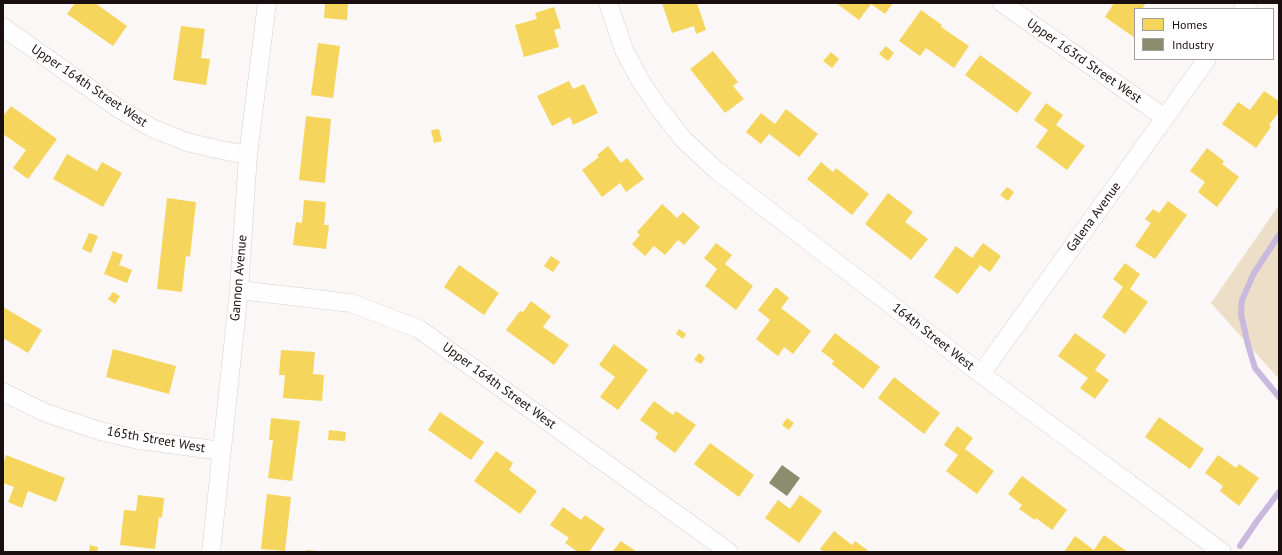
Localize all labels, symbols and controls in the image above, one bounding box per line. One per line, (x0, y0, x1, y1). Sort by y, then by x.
legend (1134, 8, 1274, 60)
street label: Upper 163rd Street West (1024, 15, 1144, 107)
text: Homes (1172, 17, 1207, 32)
text: Industry (1172, 37, 1214, 52)
street label: Upper 164th Street West (28, 41, 150, 131)
street label: Galena Avenue (1063, 179, 1125, 255)
street label: Gannon Avenue (227, 234, 251, 322)
street label: 164th Street West (889, 300, 977, 374)
street label: Upper 164th Street West (439, 340, 559, 432)
street label: 165th Street West (106, 424, 206, 456)

